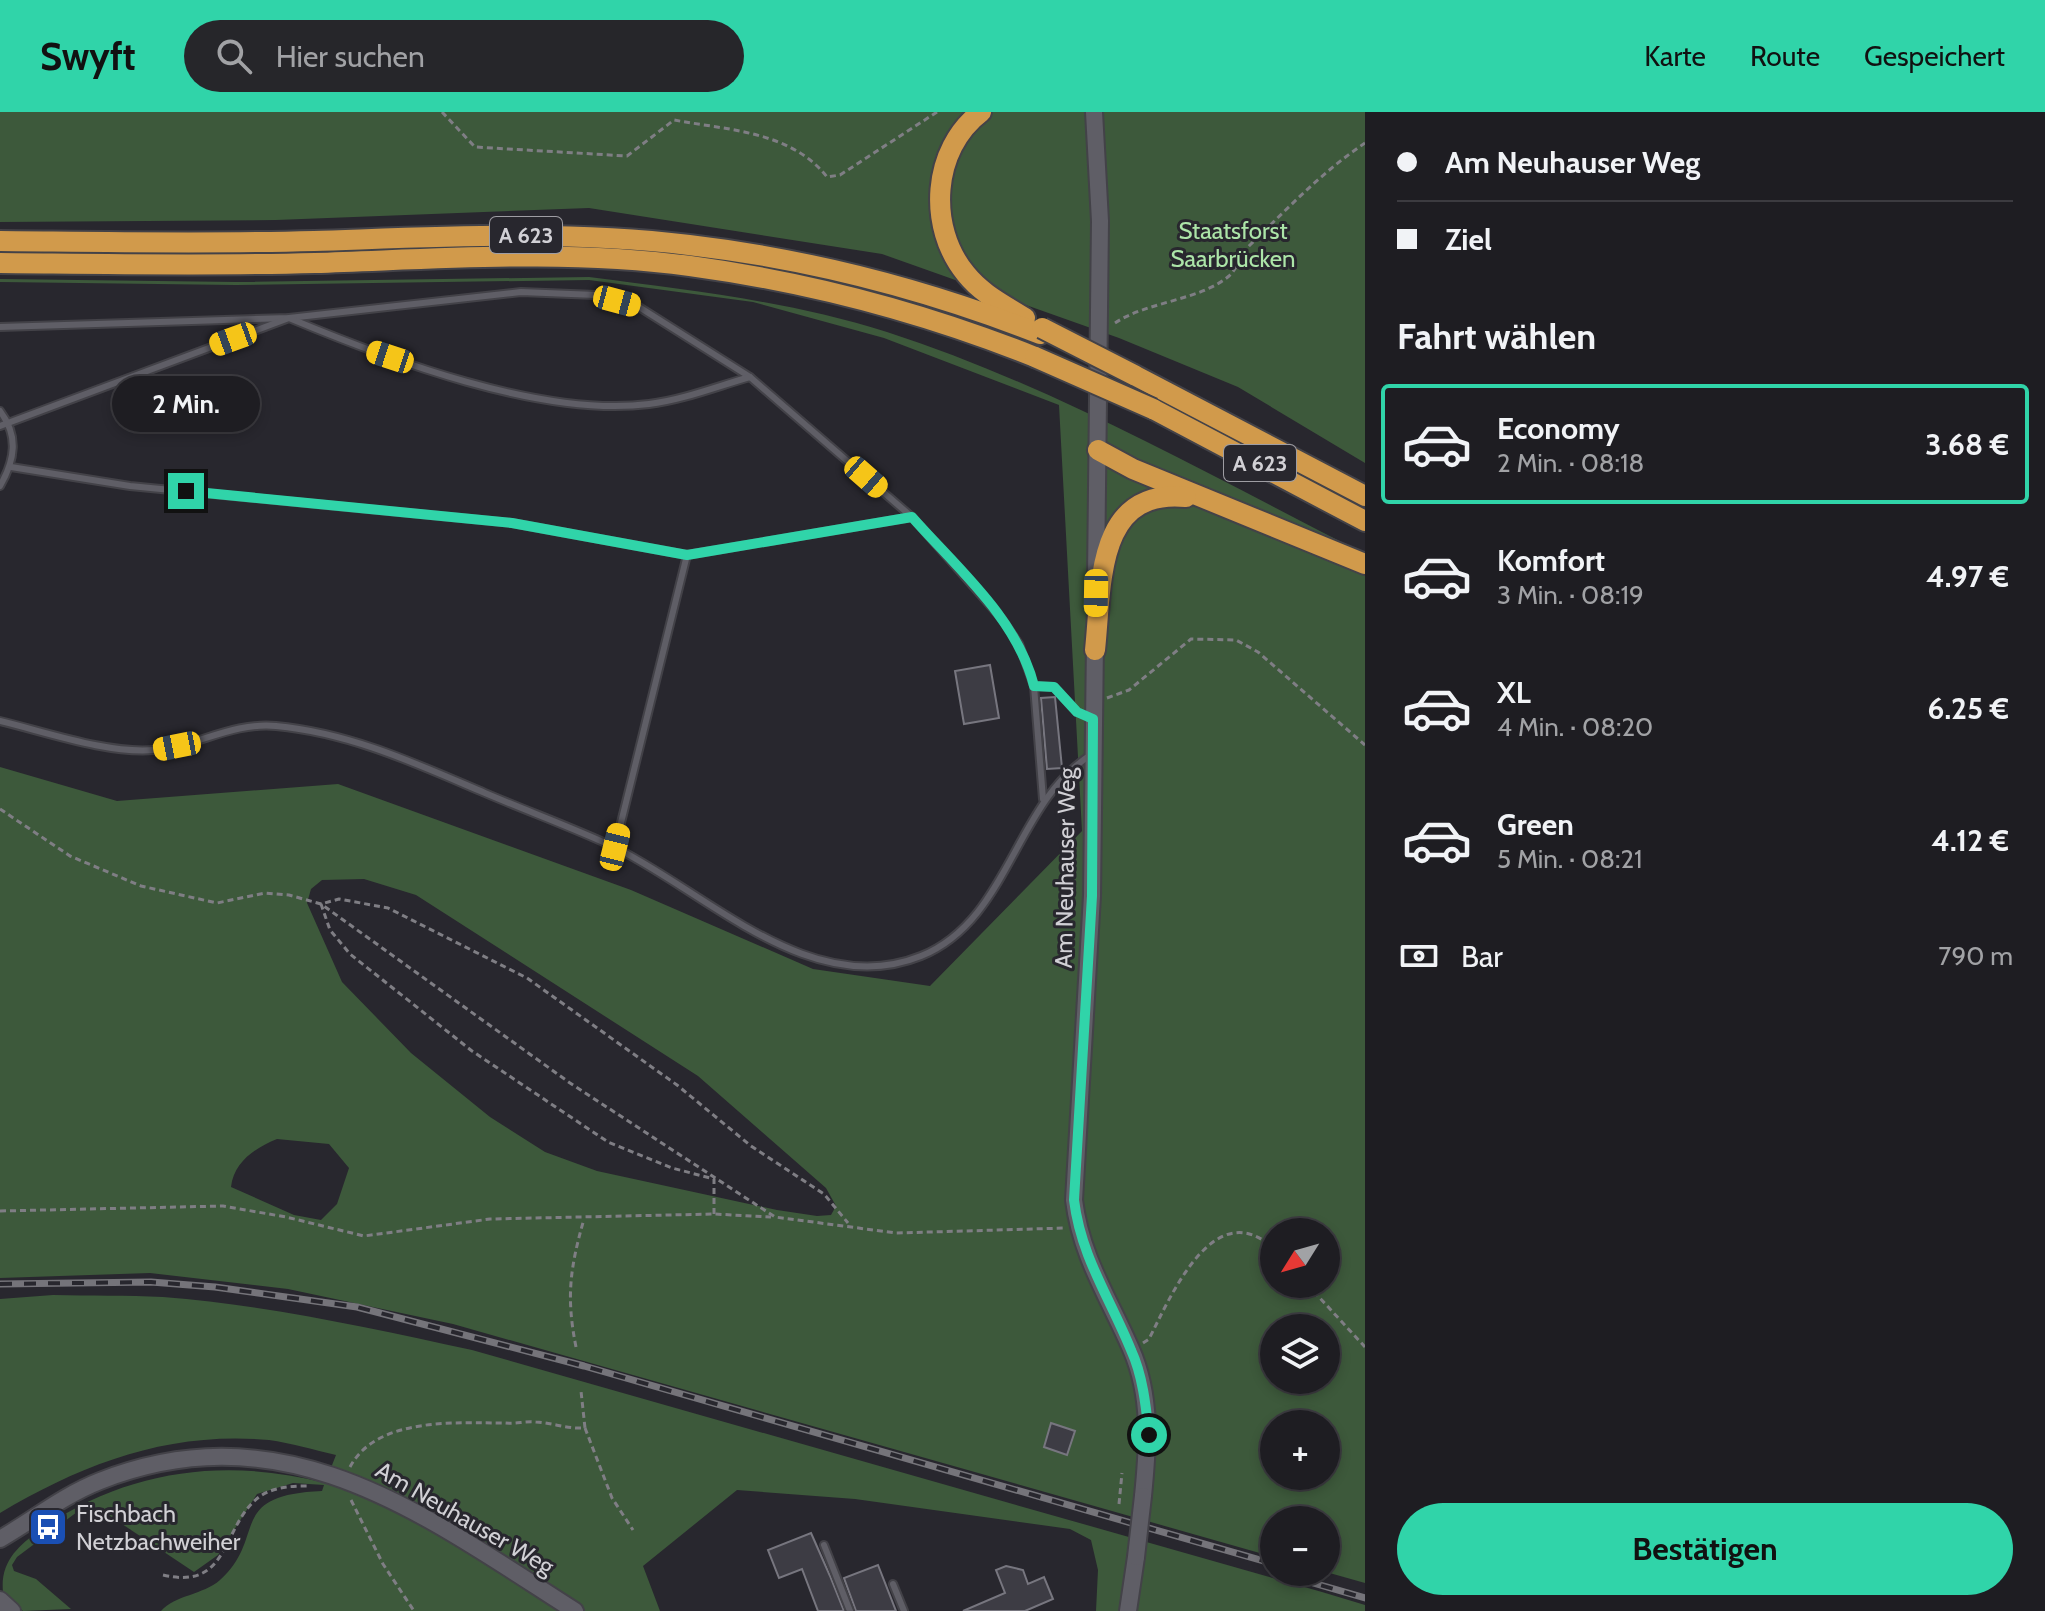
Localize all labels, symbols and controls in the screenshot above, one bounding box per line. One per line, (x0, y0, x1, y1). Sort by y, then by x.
search box (184, 20, 744, 92)
text: Swyft (40, 33, 136, 80)
icon: search (212, 34, 256, 78)
text: Hier suchen (276, 38, 425, 75)
text: Karte (1644, 39, 1706, 73)
text: Route (1750, 39, 1820, 73)
text: Gespeichert (1864, 39, 2005, 73)
text: Am Neuhauser Weg (1445, 144, 1700, 181)
park label: Staatsforst Saarbrücken (1171, 216, 1295, 273)
road number: A 623 (490, 217, 562, 253)
text: Ziel (1445, 221, 1492, 258)
car (591, 283, 643, 319)
text: Fahrt wählen (1397, 314, 1596, 358)
car (206, 320, 260, 358)
car (363, 338, 417, 376)
callout: 2 Min. (112, 375, 260, 431)
text: 2 Min. (152, 388, 220, 420)
icon: car (1401, 408, 1473, 480)
text: Economy (1497, 410, 1620, 447)
text: 3.68 € (1925, 426, 2009, 463)
road number: A 623 (1224, 445, 1296, 481)
text: 2 Min. · 08:18 (1497, 447, 1644, 479)
car (840, 452, 892, 502)
route end (168, 473, 204, 509)
icon: car (1401, 540, 1473, 612)
text: Komfort (1497, 542, 1605, 579)
text: 4.97 € (1926, 558, 2009, 595)
car (1084, 569, 1108, 617)
text: 3 Min. · 08:19 (1497, 579, 1644, 611)
icon: car (1401, 672, 1473, 744)
text: XL (1497, 674, 1531, 711)
text: 6.25 € (1928, 690, 2009, 727)
text: 4 Min. · 08:20 (1497, 711, 1653, 743)
car (151, 730, 203, 762)
street label: Am Neuhauser Weg (1049, 766, 1081, 969)
icon: car (1401, 804, 1473, 876)
text: Green (1497, 806, 1574, 843)
car (598, 821, 632, 873)
text: 4.12 € (1931, 822, 2009, 859)
text: 5 Min. · 08:21 (1497, 843, 1643, 875)
icon: cash (1397, 934, 1441, 978)
text: Bar (1461, 938, 1503, 975)
text: 790 m (1938, 940, 2013, 972)
north arrow (1260, 1218, 1340, 1298)
map controls (1260, 1218, 1340, 1586)
button: layers (1260, 1314, 1340, 1394)
button: + (1260, 1410, 1340, 1490)
route start (1131, 1417, 1167, 1453)
street label: Am Neuhauser Weg (371, 1455, 560, 1581)
place label: Fischbach Netzbachweiher (76, 1499, 241, 1556)
button: Bestätigen (1397, 1503, 2013, 1595)
bus stop icon: Fischbach Netzbachweiher (27, 1506, 69, 1548)
button: − (1260, 1506, 1340, 1586)

